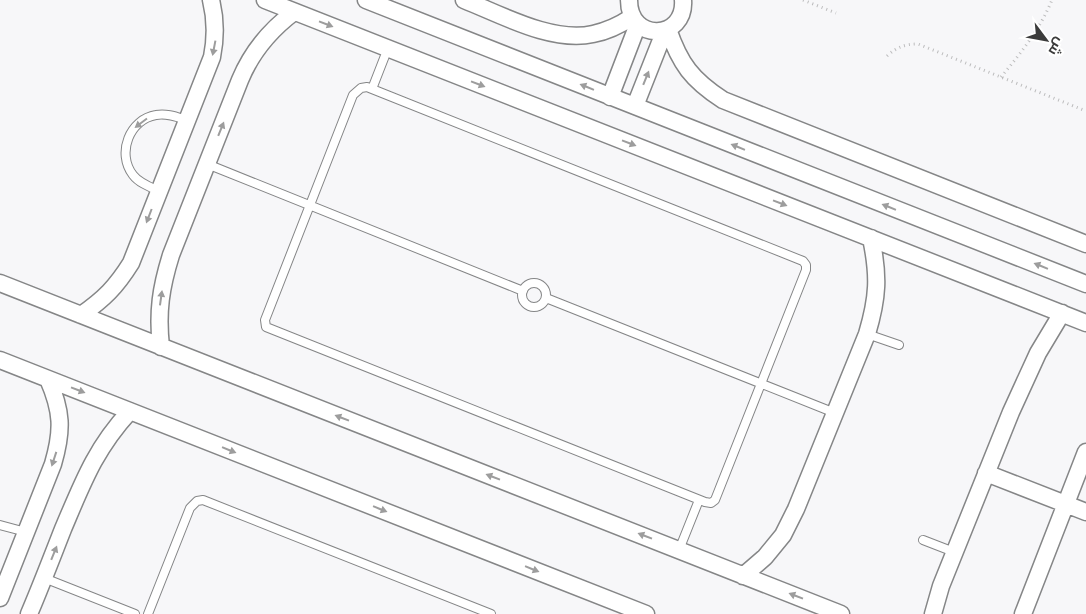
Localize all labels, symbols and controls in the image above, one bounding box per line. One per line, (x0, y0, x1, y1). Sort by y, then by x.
north arrow (1021, 15, 1071, 65)
one-way arrow (319, 20, 334, 28)
text: ش (1045, 35, 1069, 59)
one-way arrow (209, 40, 217, 56)
one-way arrow (642, 70, 650, 85)
one-way arrow (470, 81, 485, 88)
one-way arrow (580, 83, 594, 91)
one-way arrow (135, 117, 148, 128)
one-way arrow (217, 121, 225, 136)
one-way arrow (622, 139, 637, 147)
one-way arrow (730, 143, 745, 151)
one-way arrow (773, 199, 787, 207)
one-way arrow (882, 202, 897, 210)
one-way arrow (145, 209, 153, 223)
one-way arrow (1033, 262, 1048, 270)
one-way arrow (157, 290, 165, 306)
one-way arrow (71, 386, 86, 394)
one-way arrow (335, 413, 349, 421)
one-way arrow (222, 446, 236, 454)
one-way arrow (50, 452, 57, 467)
one-way arrow (485, 473, 500, 481)
one-way arrow (373, 506, 388, 513)
one-way arrow (637, 532, 652, 540)
one-way arrow (51, 545, 58, 560)
one-way arrow (524, 566, 539, 573)
one-way arrow (788, 592, 803, 600)

